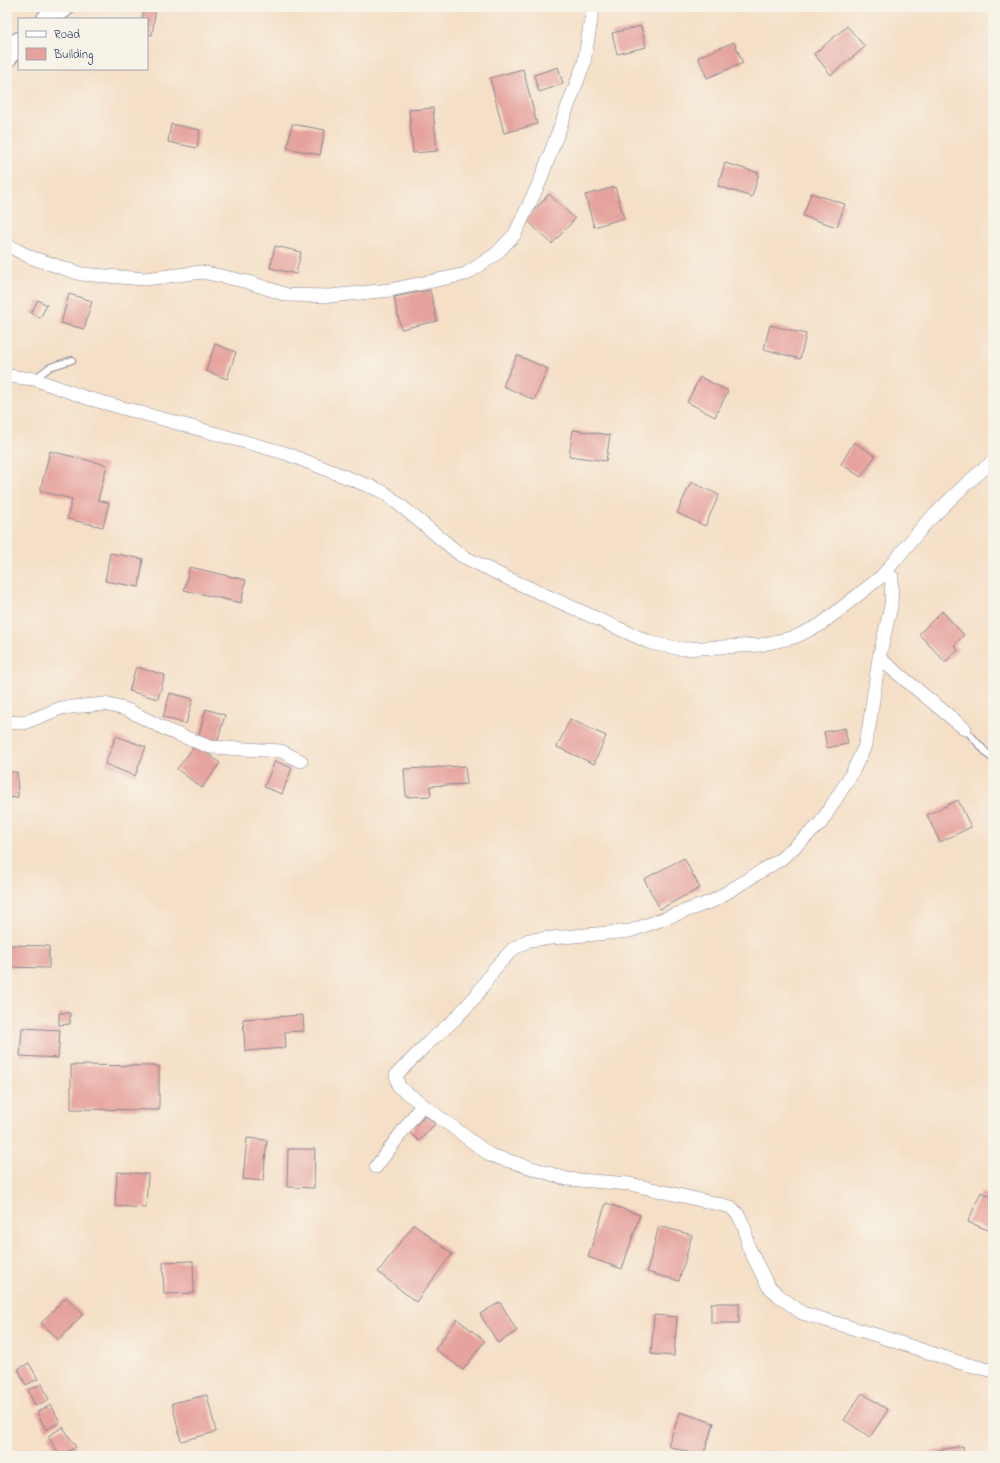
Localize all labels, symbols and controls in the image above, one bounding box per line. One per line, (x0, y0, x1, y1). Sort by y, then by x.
legend (18, 18, 148, 70)
text: Road (54, 26, 80, 44)
text: Building (53, 46, 93, 65)

